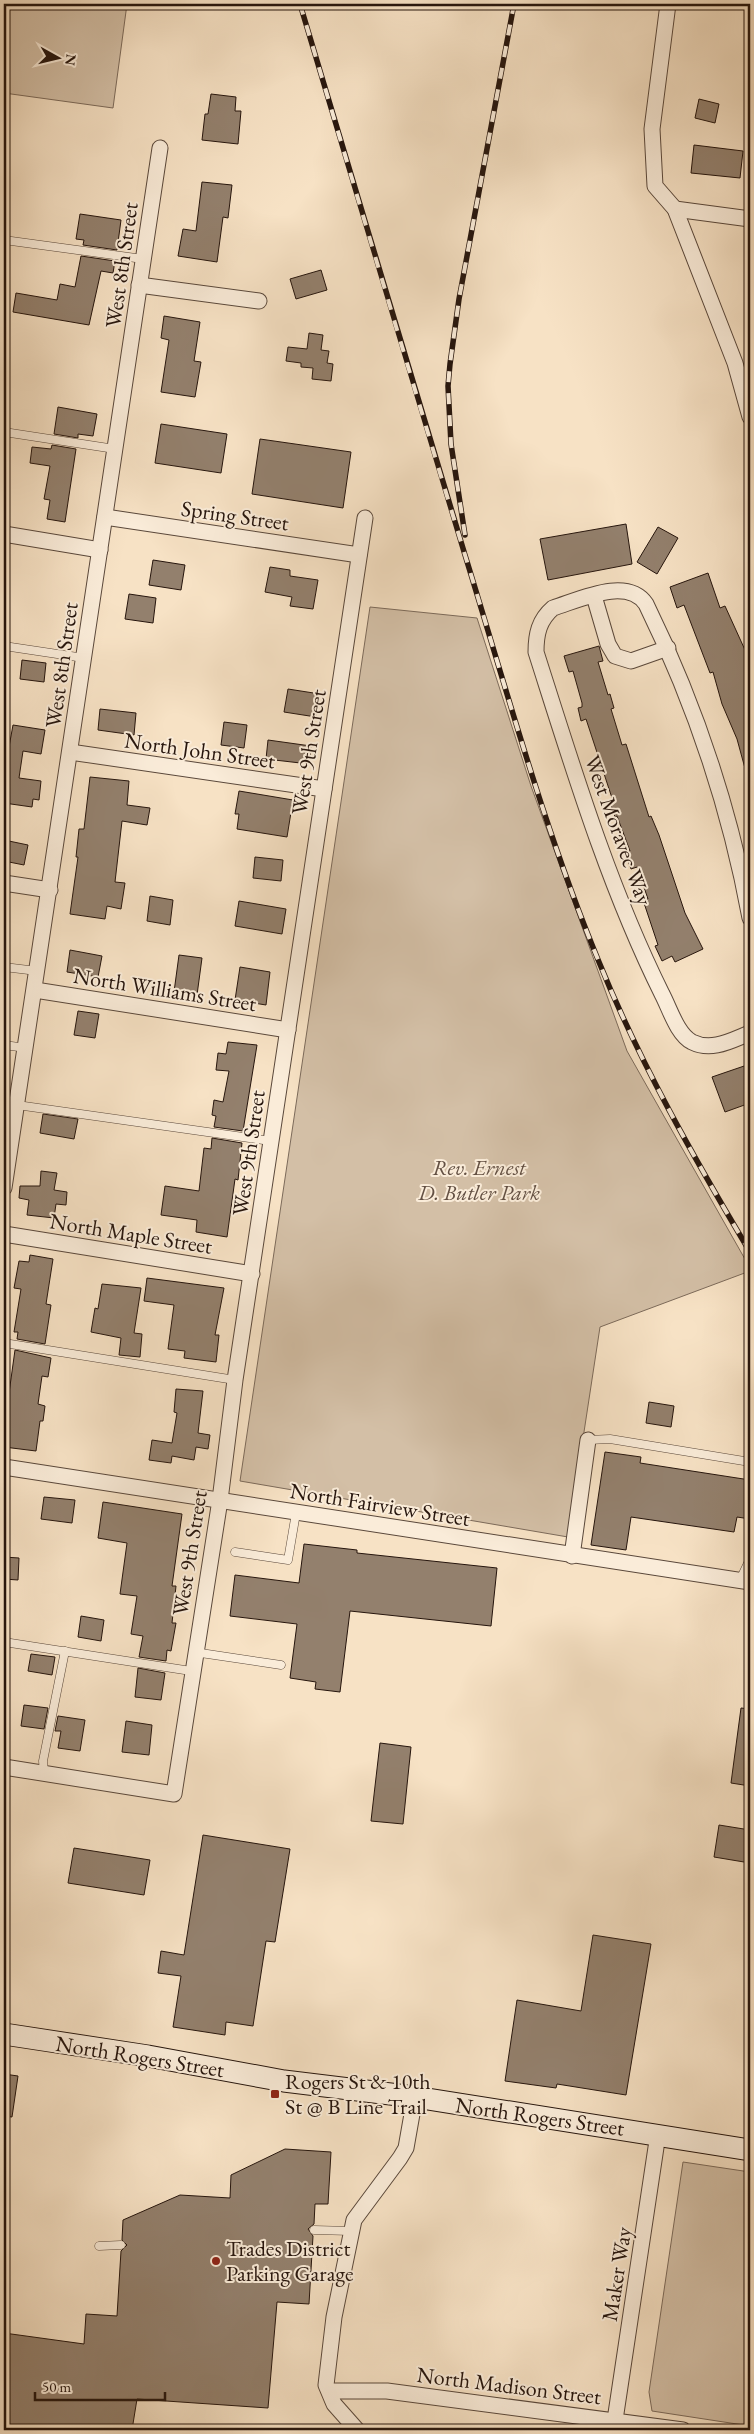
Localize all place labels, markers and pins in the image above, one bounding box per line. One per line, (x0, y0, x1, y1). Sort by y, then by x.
place label: Rogers St & 10th St @ B Line Trail (285, 2067, 431, 2121)
marker: Rogers St & 10th St @ B Line Trail (269, 2088, 281, 2100)
place label: Trades District Parking Garage (226, 2234, 354, 2288)
marker: Trades District Parking Garage (210, 2255, 222, 2267)

